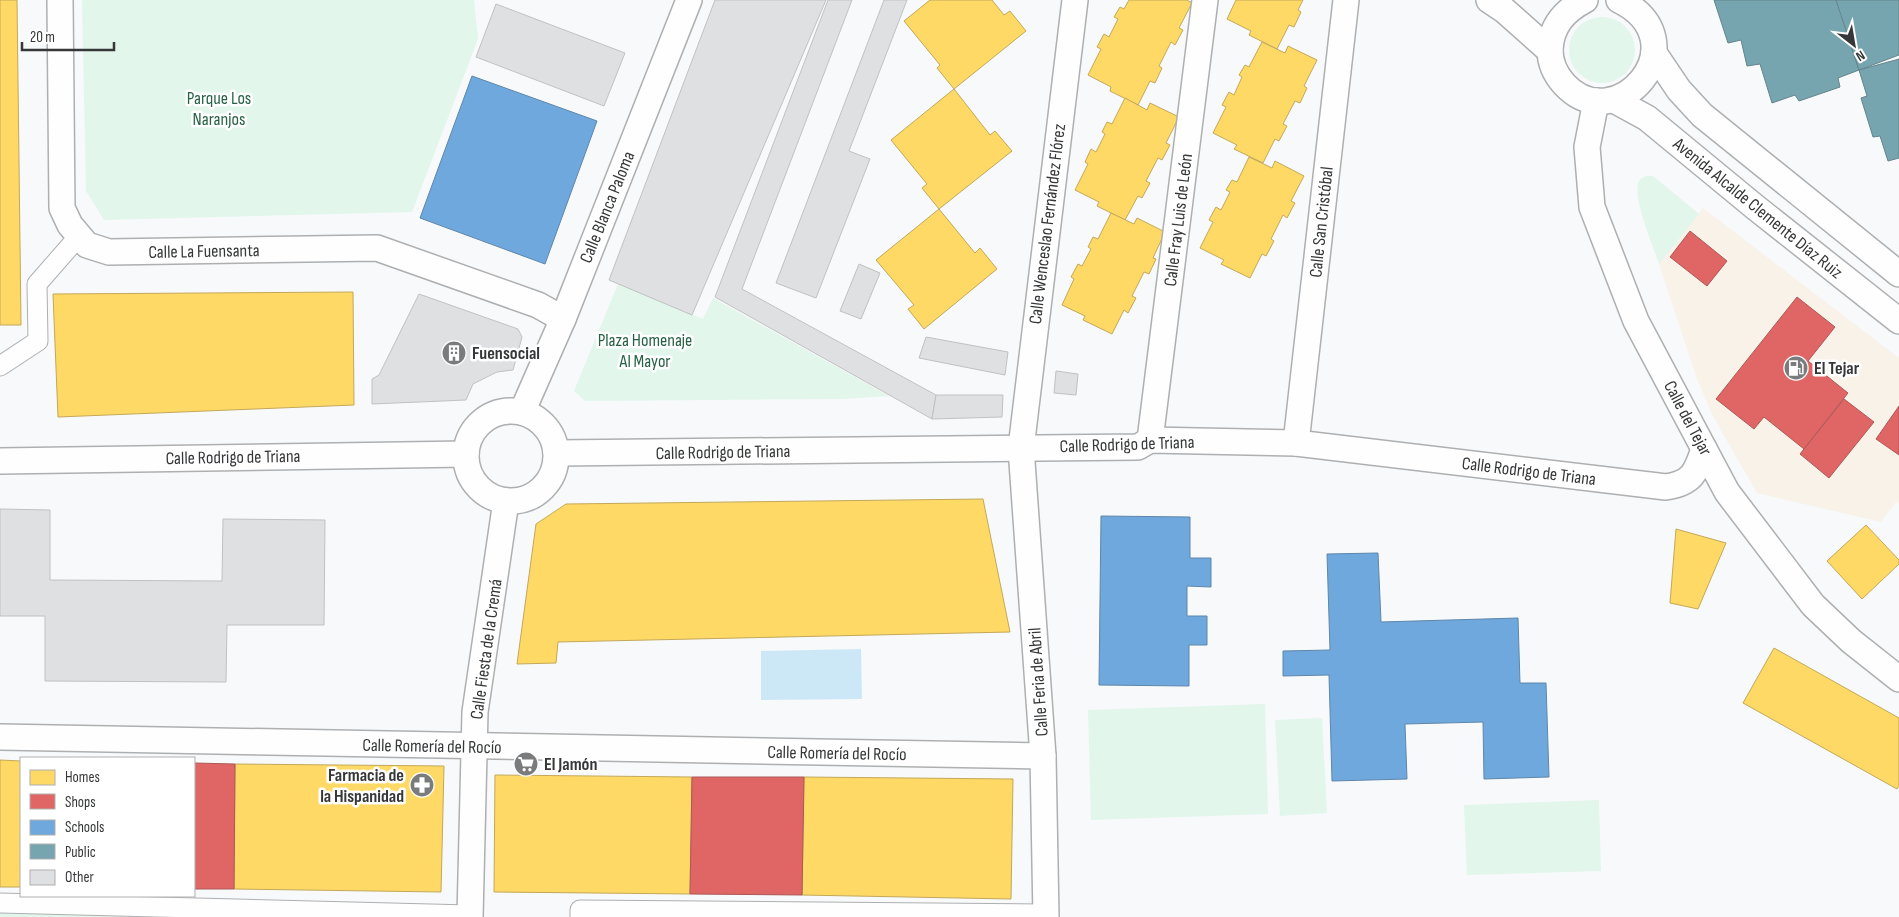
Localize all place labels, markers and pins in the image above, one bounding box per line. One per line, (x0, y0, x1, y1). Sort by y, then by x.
building icon: Fuensocial (441, 340, 467, 366)
place label: Fuensocial (472, 343, 540, 364)
fuel station icon: El Tejar (1783, 355, 1809, 381)
place label: El Tejar (1814, 358, 1860, 379)
supermarket icon: El Jamón (513, 751, 539, 777)
place label: El Jamón (544, 754, 597, 775)
place label: Farmacia de la Hispanidad (320, 765, 404, 807)
pharmacy icon: Farmacia de la Hispanidad (409, 772, 435, 798)

